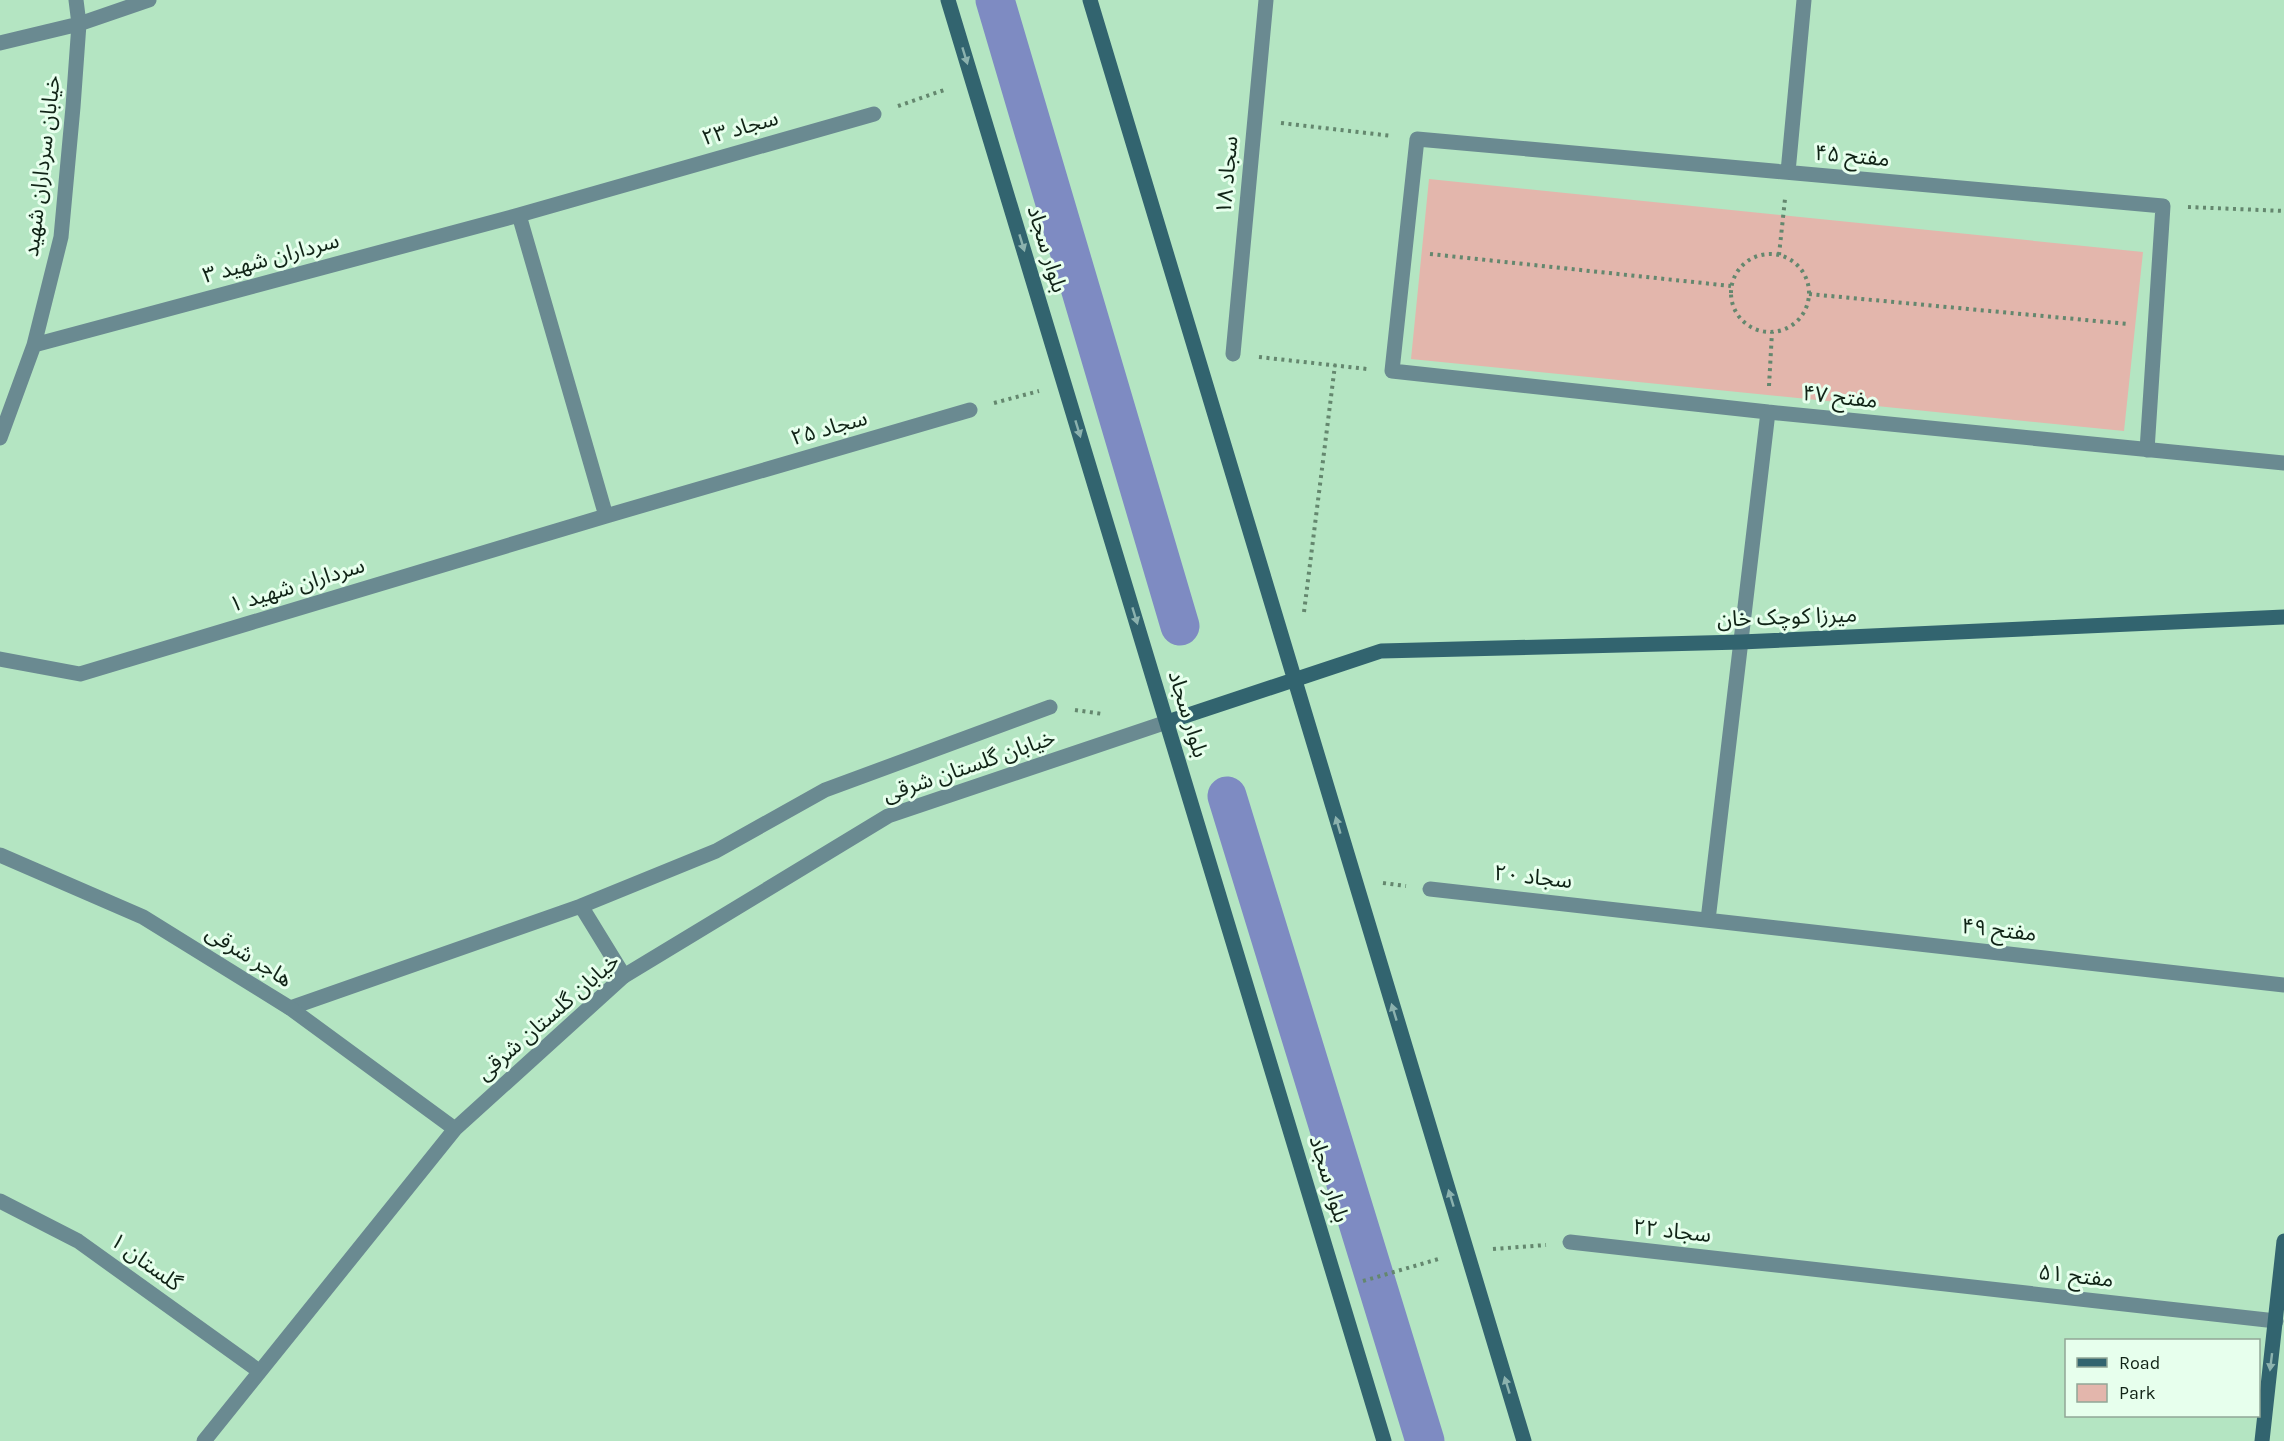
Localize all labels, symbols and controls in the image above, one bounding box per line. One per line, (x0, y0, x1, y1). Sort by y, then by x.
one-way arrow (961, 47, 970, 65)
street label: خیابان سرداران شهید (18, 74, 66, 258)
street label: سجاد ۲۳ (699, 105, 781, 151)
street label: سجاد ۱۸ (1211, 135, 1243, 215)
street label: مفتح ۴۵ (1813, 140, 1891, 175)
street label: بلوار سجاد (1021, 202, 1073, 296)
street label: سرداران شهید ۳ (200, 227, 342, 289)
one-way arrow (1018, 234, 1027, 252)
street label: مفتح ۴۷ (1801, 380, 1879, 417)
street label: سجاد ۲۵ (788, 405, 870, 451)
one-way arrow (1074, 420, 1083, 438)
street label: سرداران شهید ۱ (226, 552, 368, 618)
street label: میرزا کوچک خان (1717, 602, 1857, 633)
one-way arrow (1131, 607, 1140, 625)
street label: بلوار سجاد (1162, 667, 1214, 761)
street label: خیابان گلستان شرقی (879, 724, 1059, 808)
one-way arrow (1333, 816, 1342, 834)
street label: سجاد ۲۰ (1493, 860, 1573, 894)
street label: مفتح ۴۹ (1960, 913, 2038, 950)
street label: هاجر شرقی (201, 919, 297, 993)
street label: خیابان گلستان شرقی (471, 948, 625, 1086)
one-way arrow (1389, 1003, 1398, 1021)
street label: بلوار سجاد (1303, 1132, 1355, 1226)
one-way arrow (1446, 1189, 1455, 1207)
street label: سجاد ۲۲ (1632, 1214, 1712, 1248)
street label: گلستان ۱ (105, 1227, 188, 1297)
street label: مفتح ۵۱ (2037, 1259, 2115, 1296)
legend (2065, 1339, 2260, 1417)
text: Road (2119, 1352, 2160, 1374)
one-way arrow (2266, 1352, 2276, 1371)
one-way arrow (1502, 1376, 1511, 1394)
text: Park (2119, 1382, 2156, 1404)

